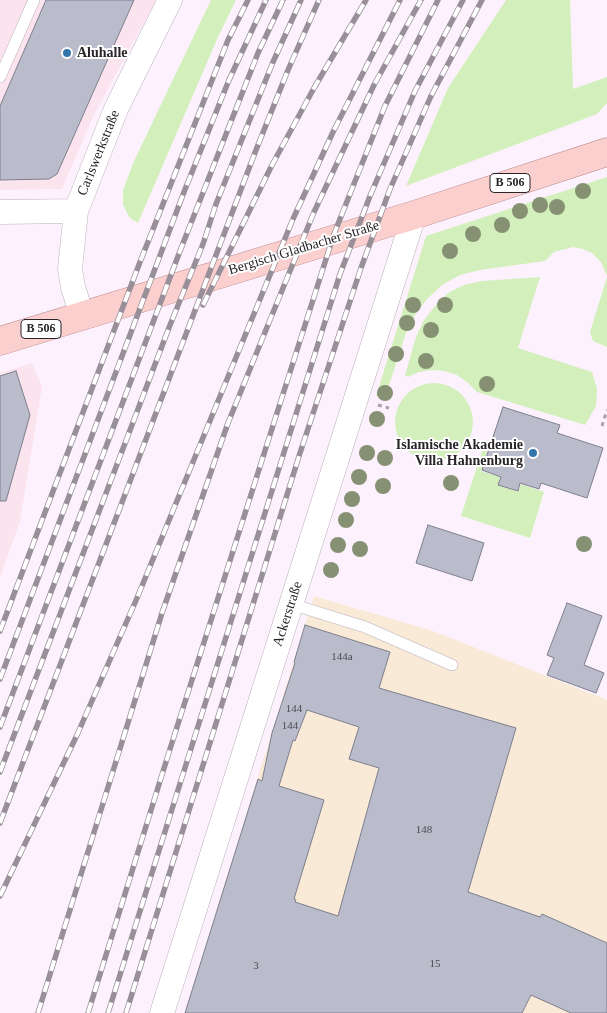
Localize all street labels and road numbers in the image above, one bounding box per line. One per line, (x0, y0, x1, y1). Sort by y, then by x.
street label: Carlswerkstraße (74, 108, 124, 198)
road number: B 506 (490, 174, 530, 192)
street label: Bergisch Gladbacher Straße (227, 217, 381, 279)
road number: B 506 (21, 320, 61, 338)
street label: Ackerstraße (270, 579, 306, 649)

